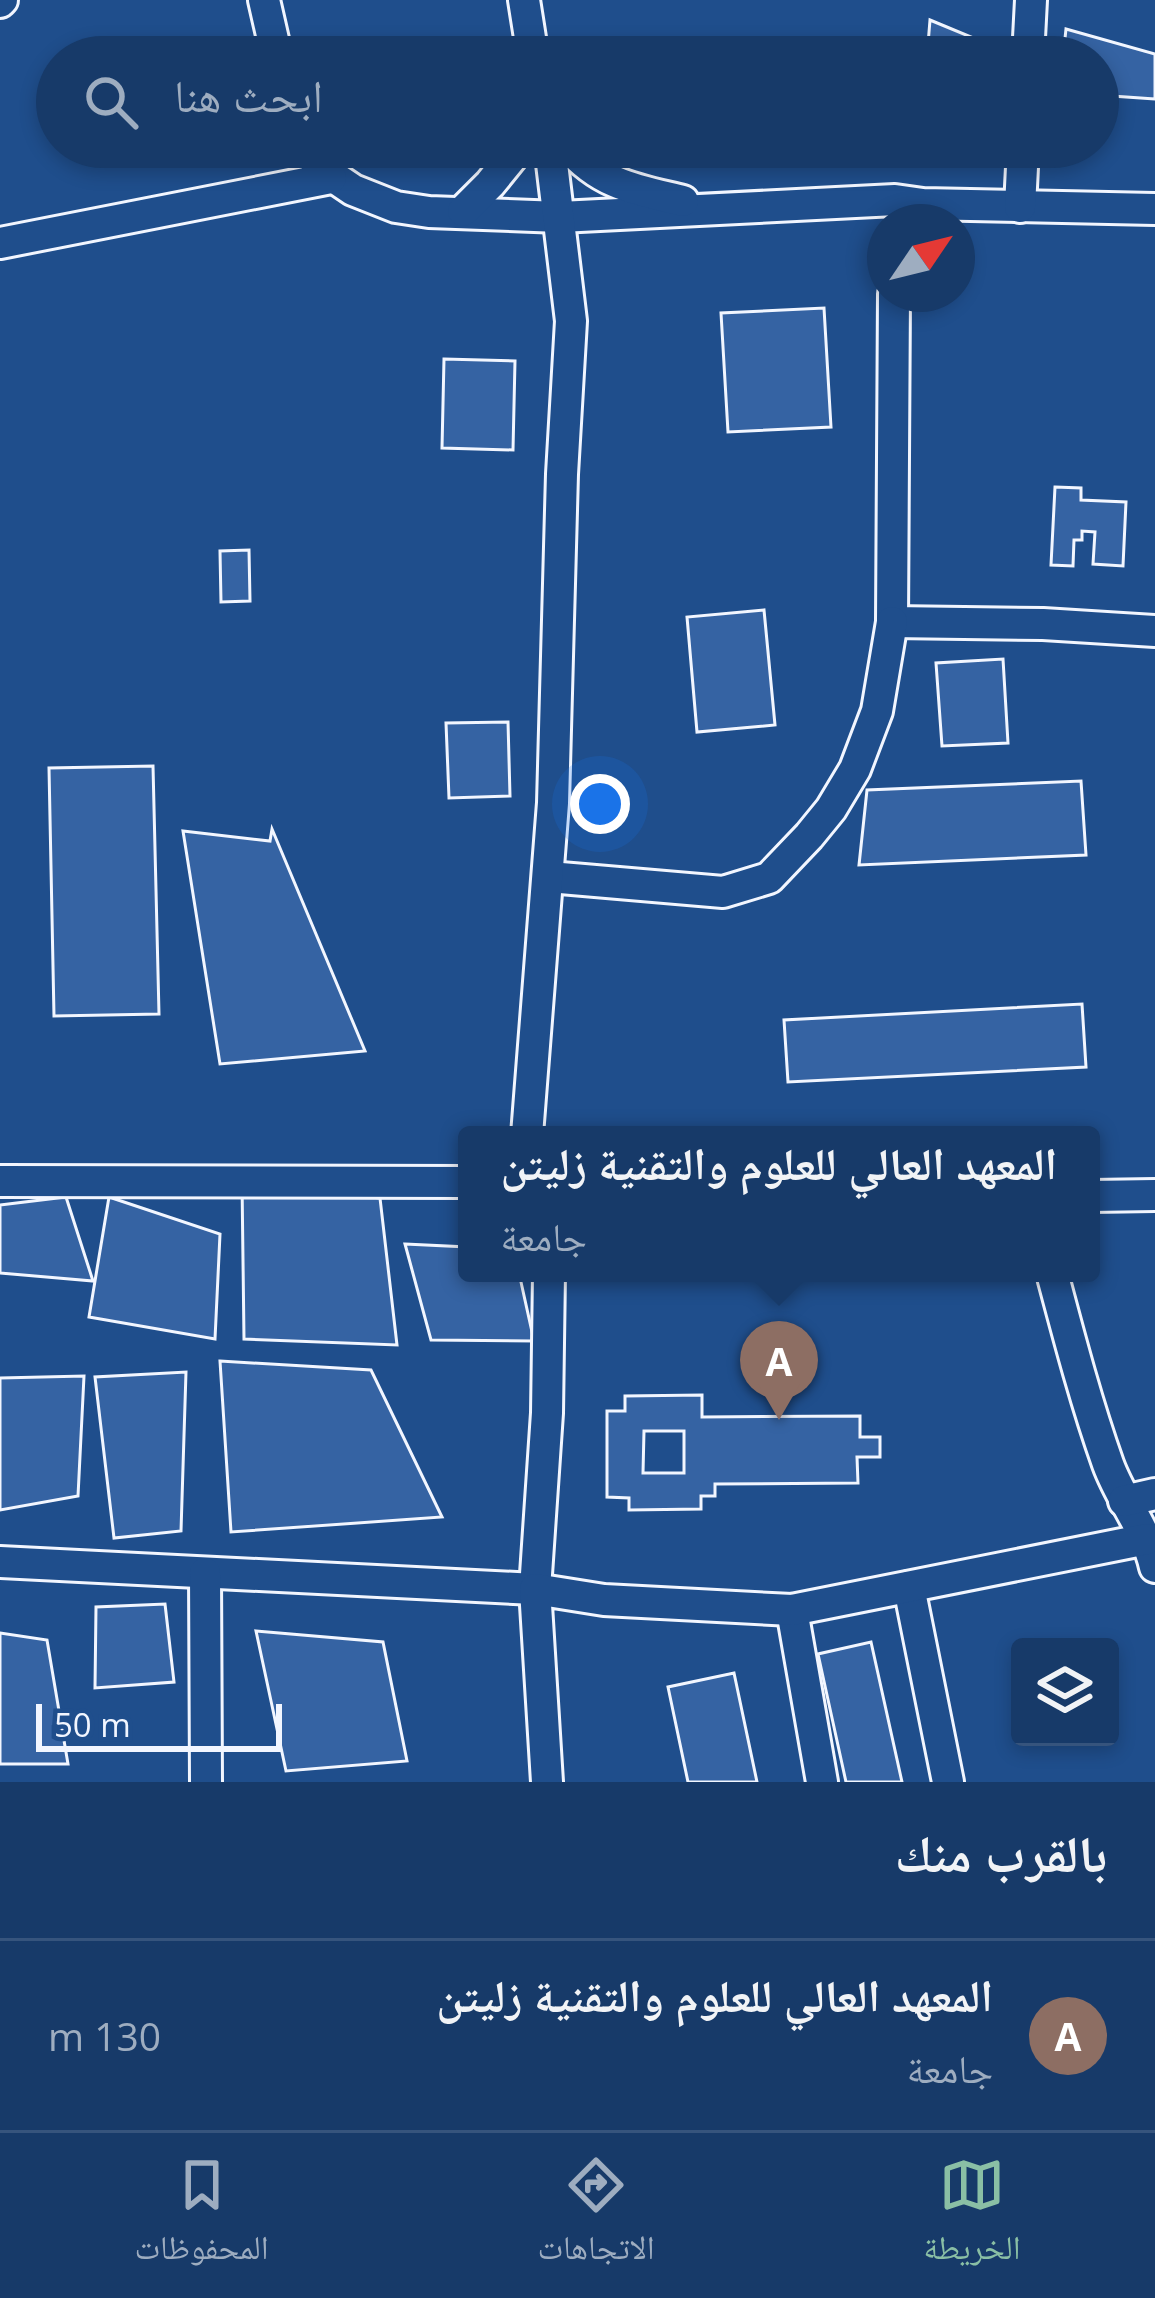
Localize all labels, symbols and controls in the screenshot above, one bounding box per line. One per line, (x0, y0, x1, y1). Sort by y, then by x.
search box (36, 36, 1119, 168)
text: ابحث هنا (174, 64, 323, 125)
icon: search (78, 69, 144, 135)
north arrow (867, 204, 975, 312)
your location (570, 774, 630, 834)
popup (458, 1126, 1100, 1282)
text: المعهد العالي للعلوم والتقنية زليتن (501, 1132, 1057, 1193)
text: جامعة (501, 1209, 587, 1262)
pin: A (740, 1321, 818, 1420)
map controls (1011, 1638, 1119, 1746)
button: layers (1011, 1638, 1119, 1746)
scale bar (36, 1698, 282, 1751)
text: 50 m (54, 1702, 131, 1747)
text: بالقرب منك (895, 1817, 1107, 1887)
text: المعهد العالي للعلوم والتقنية زليتن (436, 1964, 993, 2025)
text: 130 m (48, 2009, 161, 2062)
text: A (1055, 2009, 1081, 2062)
text: جامعة (907, 2041, 993, 2094)
tab: المحفوظات (134, 2152, 269, 2280)
tab: الاتجاهات (537, 2152, 655, 2280)
tab: الخريطة (923, 2152, 1021, 2280)

